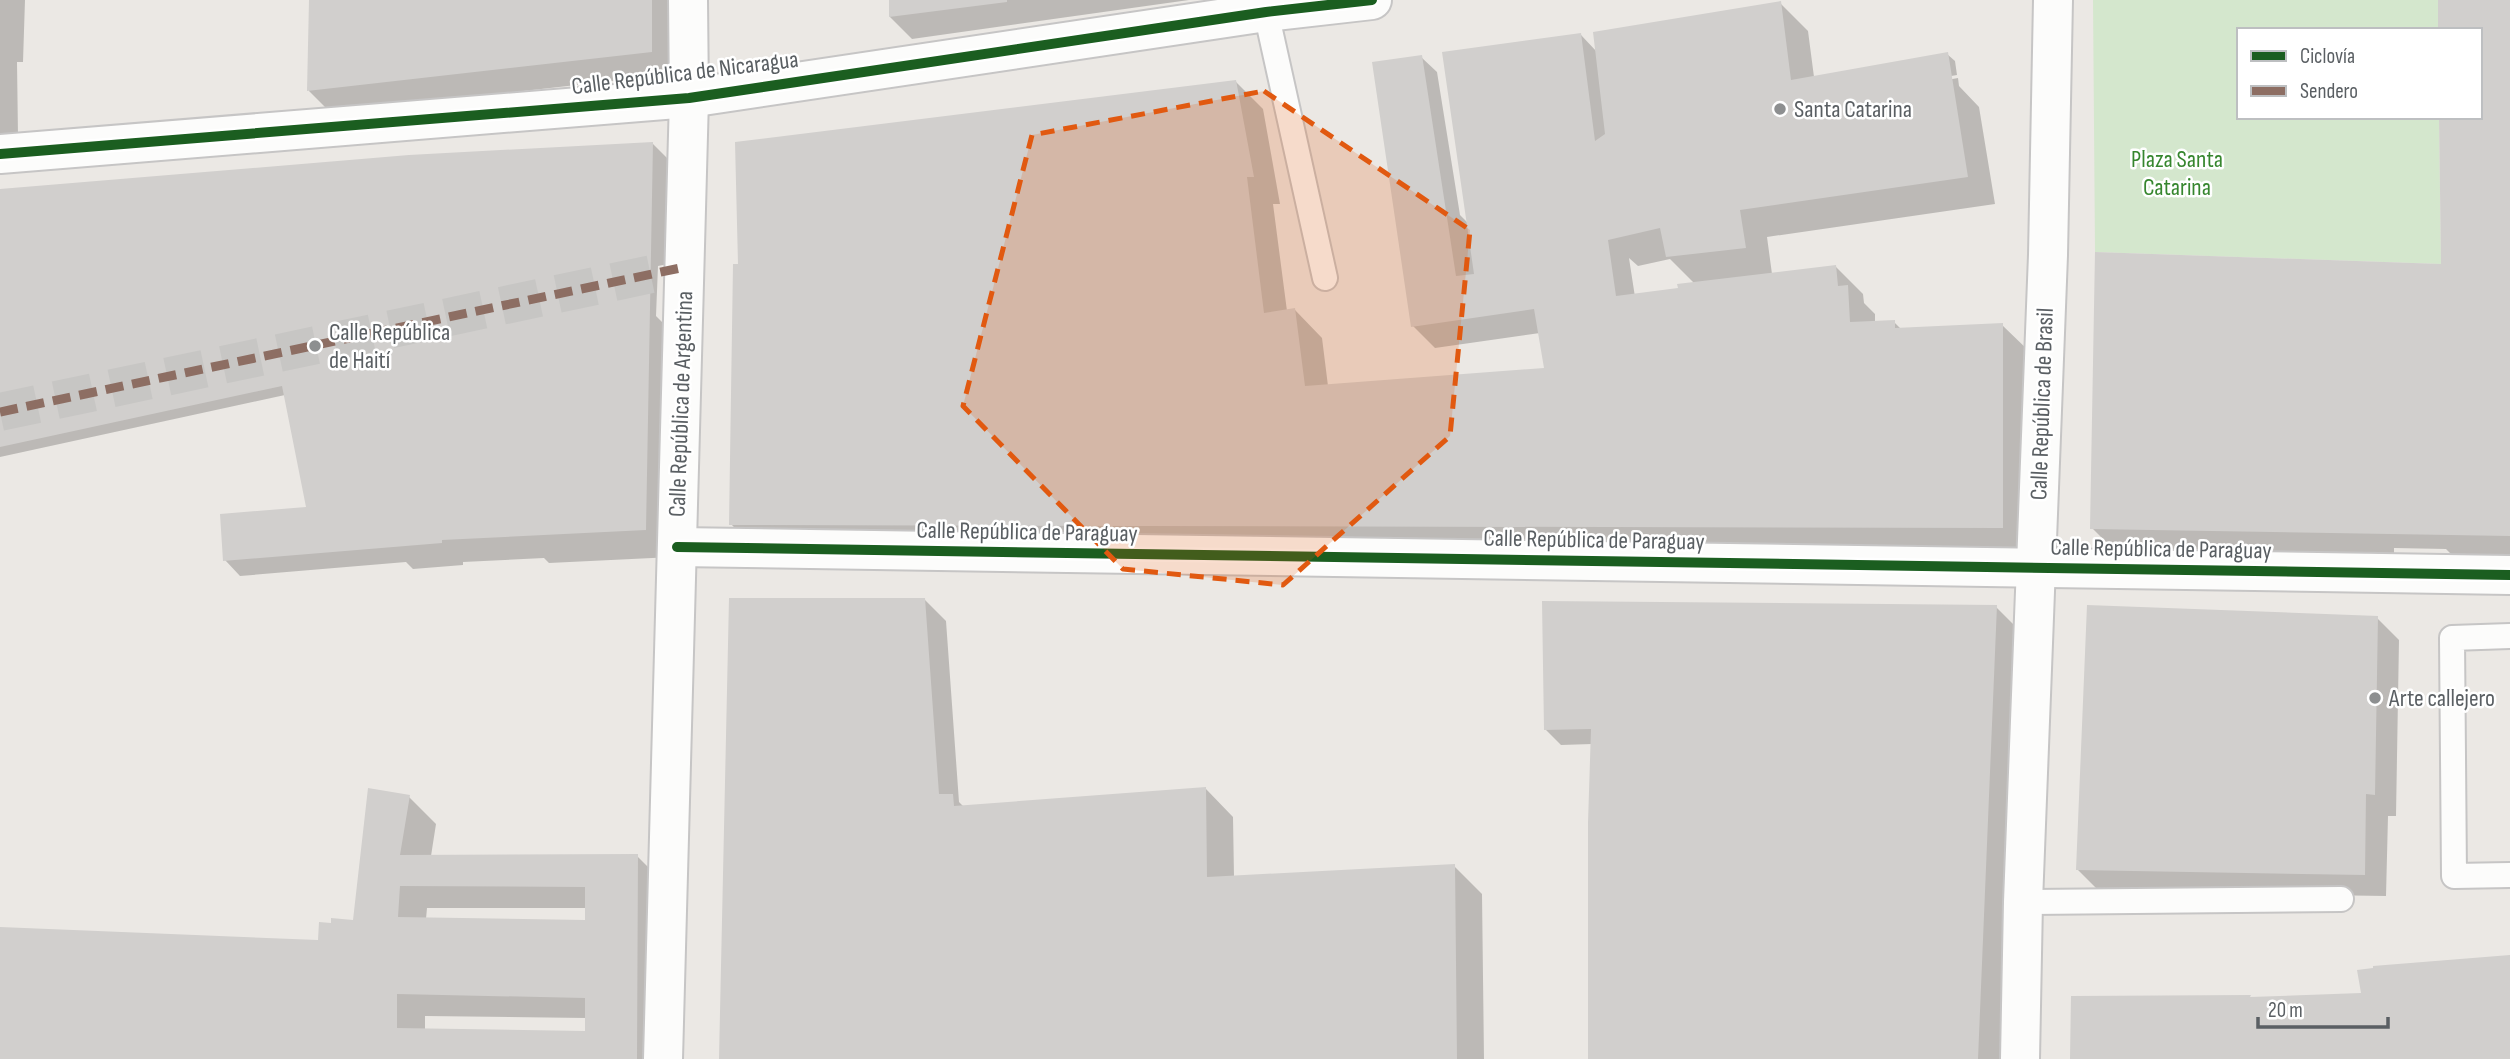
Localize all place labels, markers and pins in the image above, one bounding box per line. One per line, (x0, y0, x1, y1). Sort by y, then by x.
place label: Santa Catarina (1794, 95, 1912, 124)
marker: Santa Catarina (1772, 101, 1788, 117)
place label: Calle República de Haití (329, 318, 450, 375)
marker: Calle República de Haití (307, 338, 323, 354)
place label: Arte callejero (2388, 684, 2495, 713)
marker: Arte callejero (2367, 690, 2383, 706)

